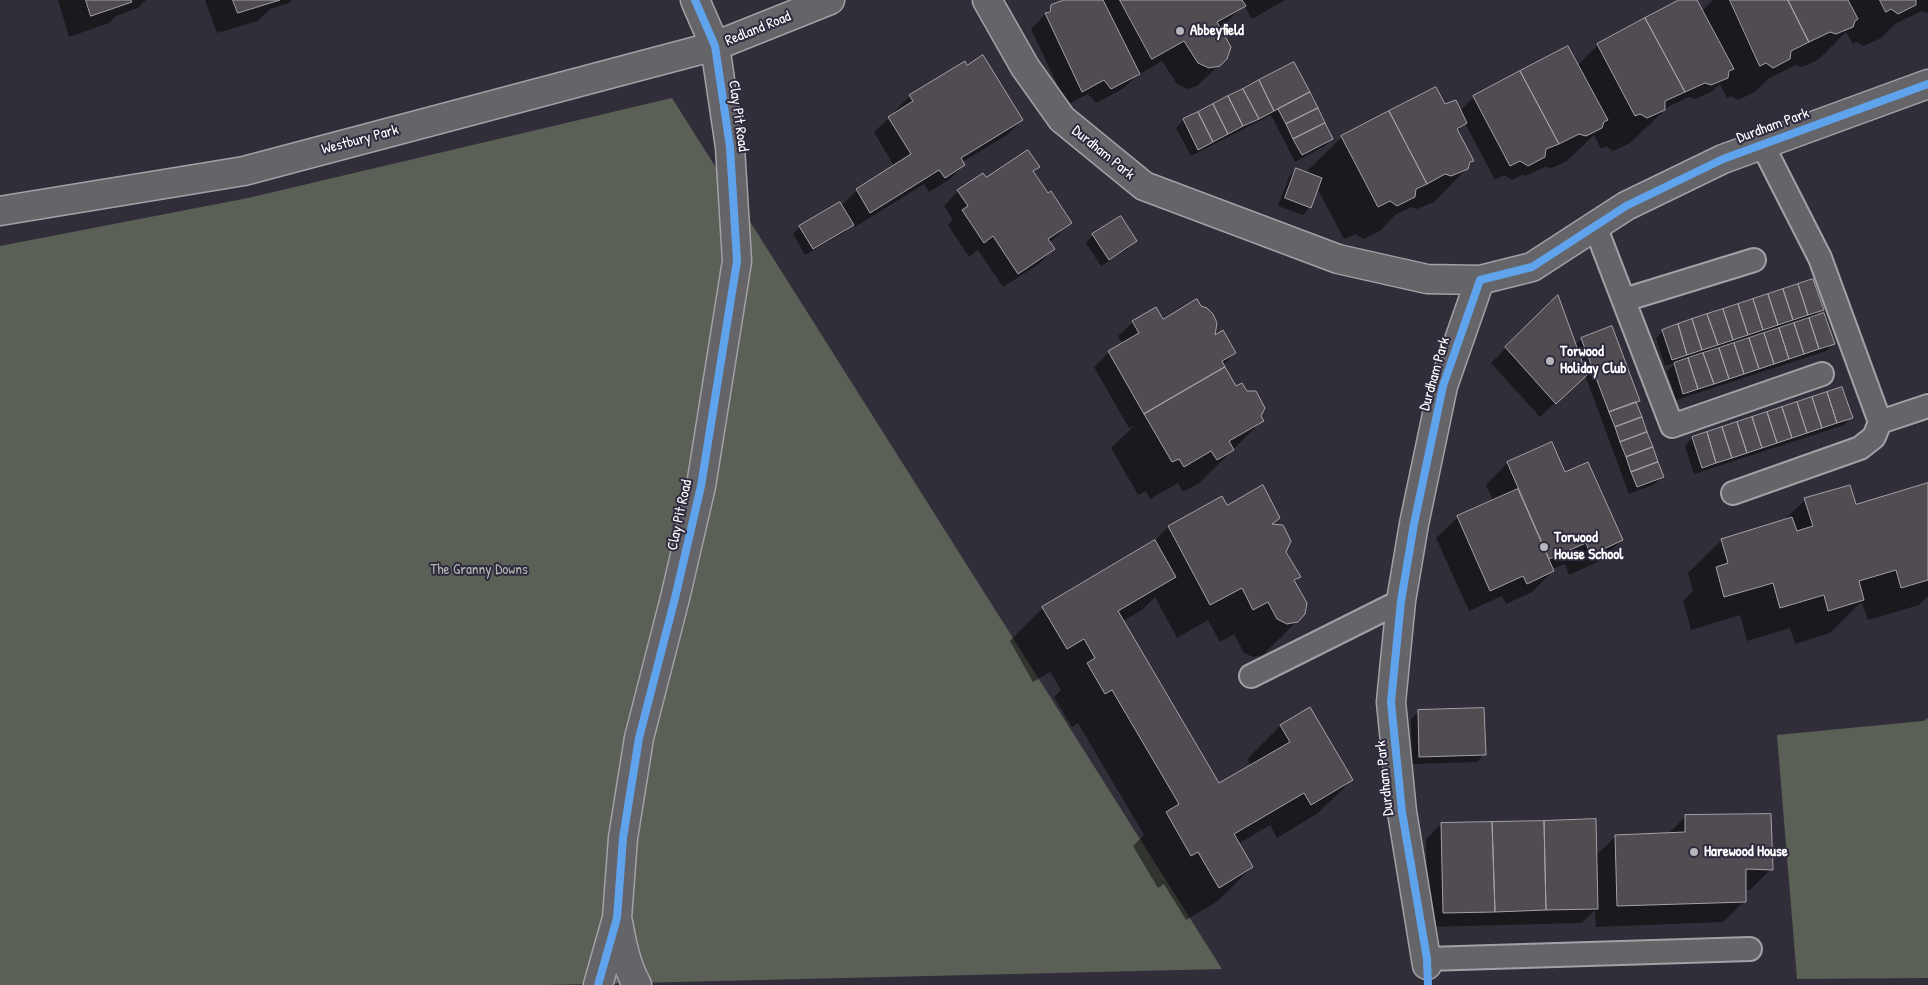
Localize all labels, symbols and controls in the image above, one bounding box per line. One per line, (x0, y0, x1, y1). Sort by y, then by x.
street label: Redland Road (723, 8, 793, 50)
place label: Abbeyfield (1190, 22, 1244, 40)
marker: Abbeyfield (1174, 25, 1186, 37)
street label: Clay Pit Road (724, 79, 752, 153)
street label: Durdham Park (1734, 105, 1812, 147)
street label: Westbury Park (320, 121, 400, 159)
street label: Durdham Park (1068, 122, 1138, 184)
street label: Durdham Park (1416, 335, 1454, 413)
place label: Torwood Holiday Club (1560, 343, 1626, 378)
marker: Torwood Holiday Club (1544, 355, 1556, 367)
street label: Clay Pit Road (664, 478, 696, 552)
place label: Torwood House School (1554, 529, 1623, 564)
marker: Torwood House School (1538, 541, 1550, 553)
park label: The Granny Downs (430, 561, 528, 579)
street label: Durdham Park (1372, 739, 1398, 817)
place label: Harewood House (1704, 843, 1788, 861)
marker: Harewood House (1688, 846, 1700, 858)

